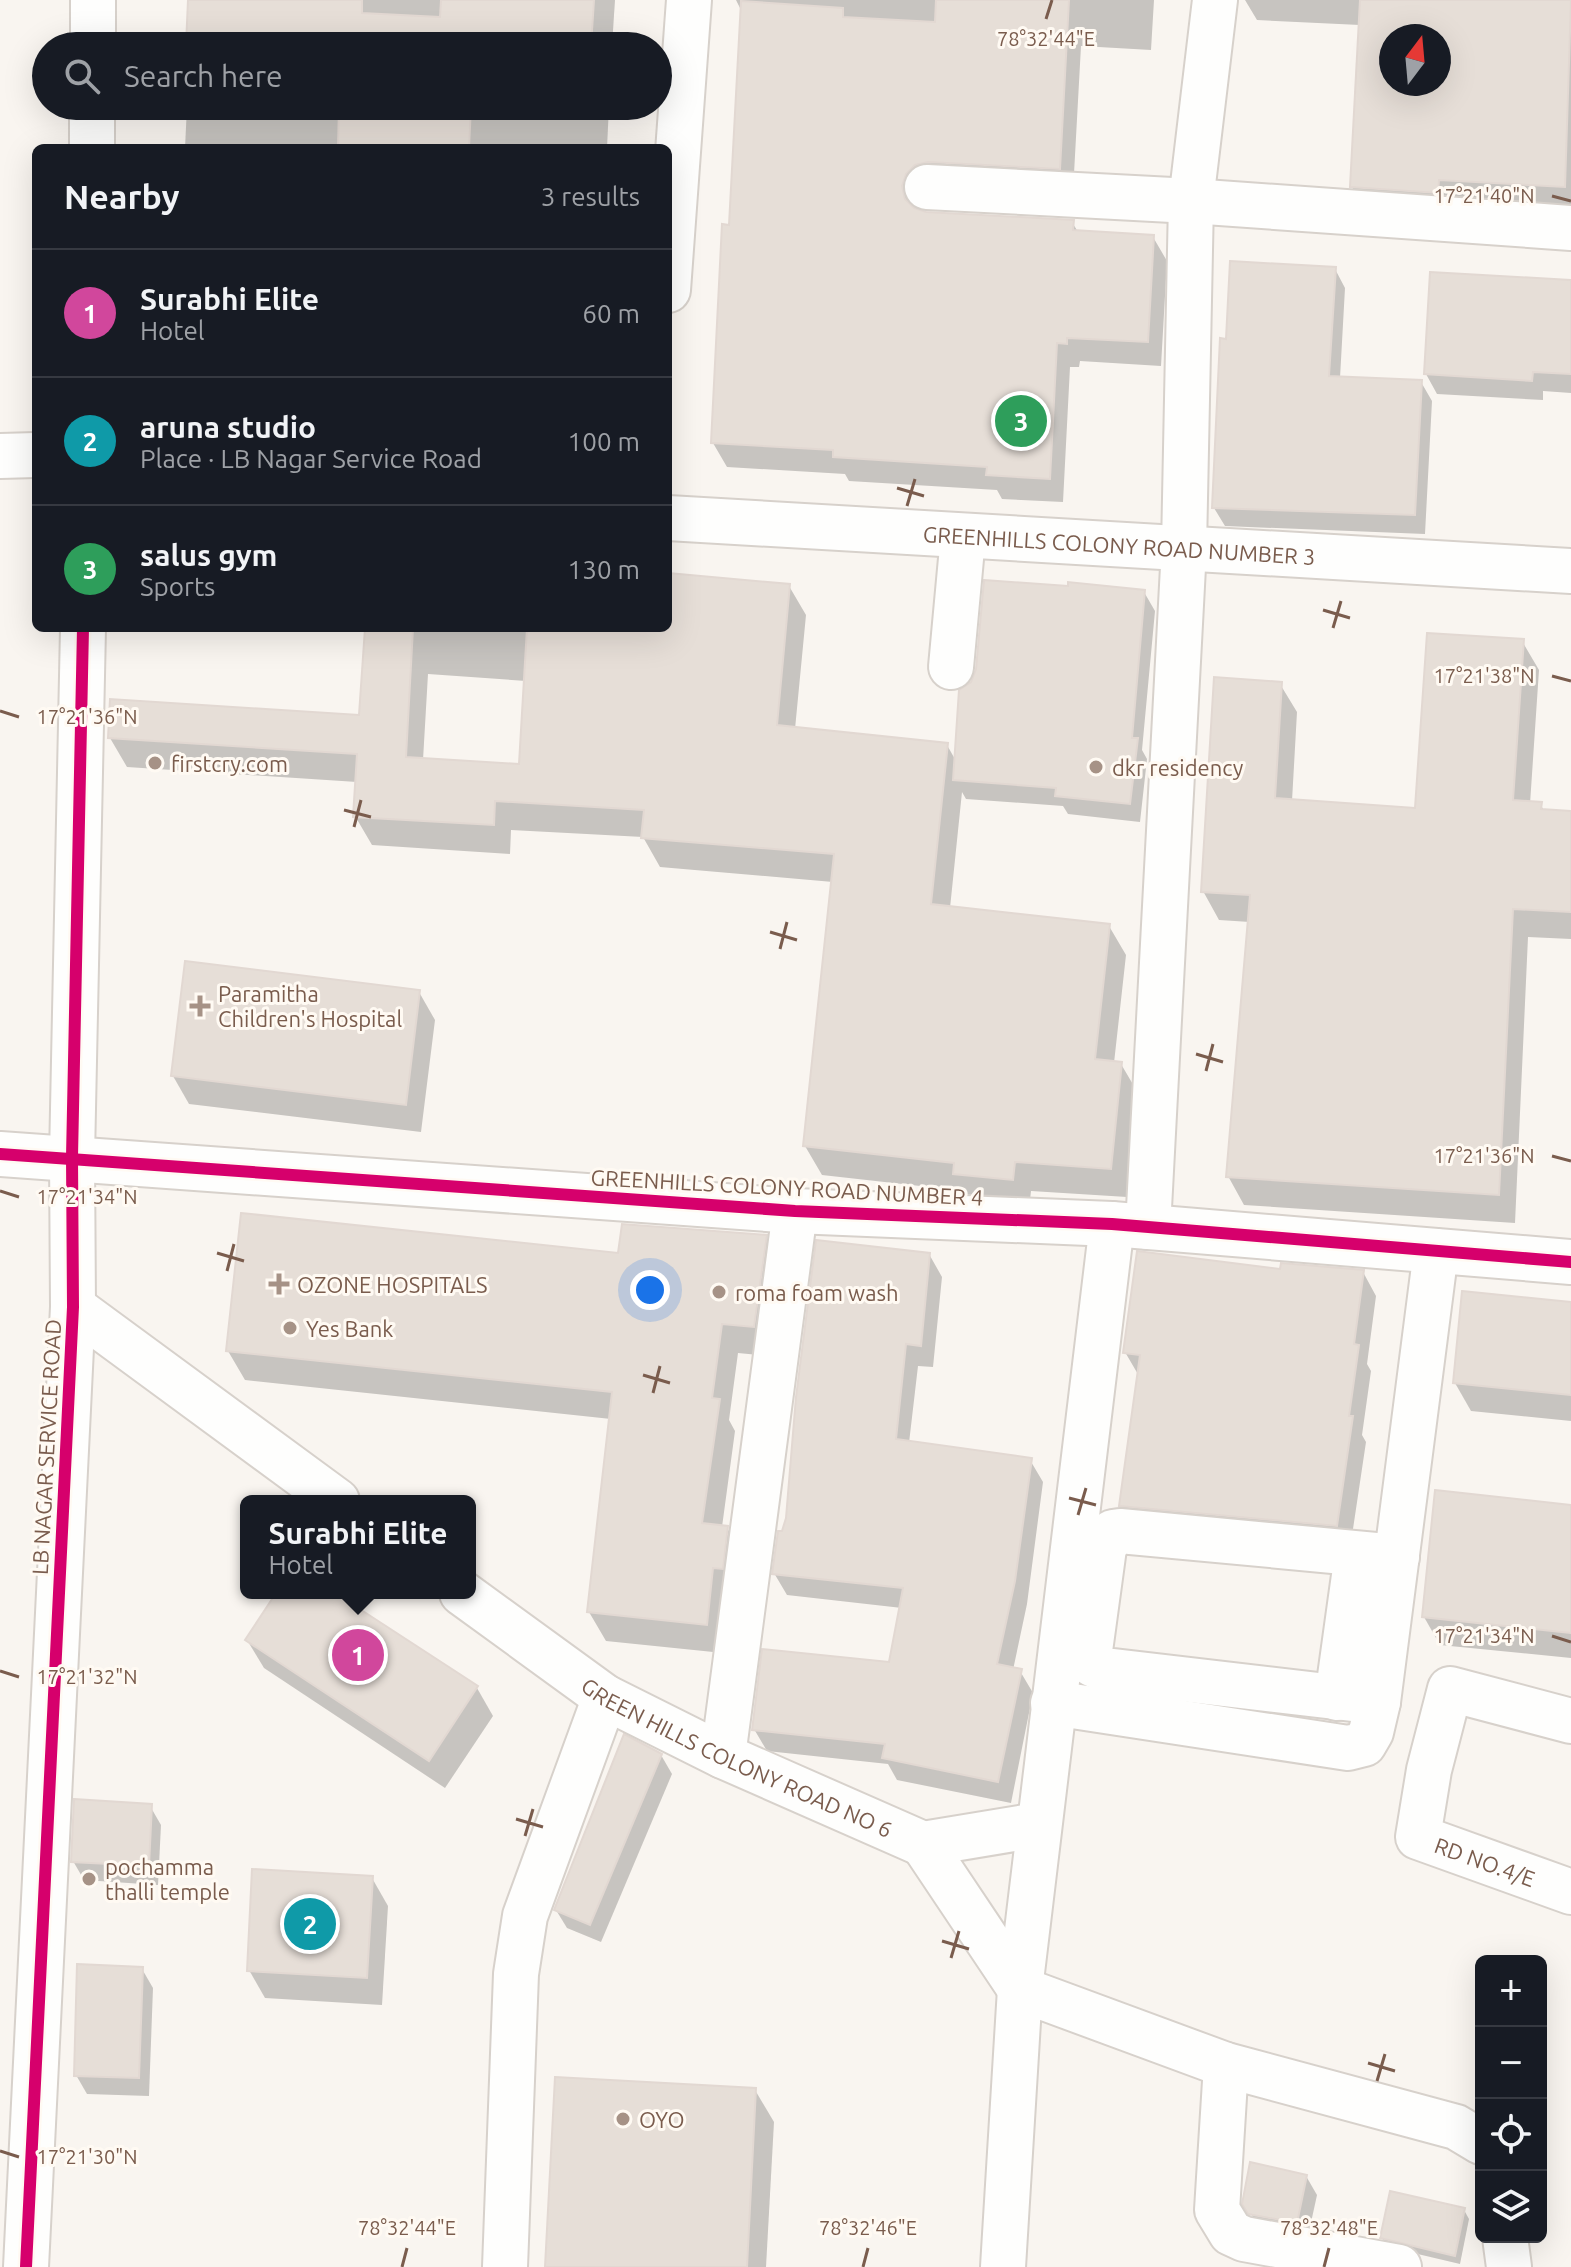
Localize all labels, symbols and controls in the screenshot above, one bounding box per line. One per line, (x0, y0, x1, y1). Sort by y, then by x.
north arrow (1379, 24, 1451, 96)
text: 78°32'44"E (997, 27, 1095, 50)
search box (32, 32, 672, 120)
icon: search (60, 54, 104, 98)
text: Search here (124, 59, 283, 93)
text: Nearby (64, 177, 179, 215)
text: 3 results (541, 182, 640, 211)
text: 17°21'40"N (1433, 184, 1535, 207)
text: Surabhi Elite (140, 282, 319, 316)
text: 1 (83, 299, 97, 328)
text: 60 m (582, 299, 640, 328)
text: Hotel (140, 316, 205, 345)
pin: 3 (995, 391, 1047, 451)
text: aruna studio (140, 410, 316, 444)
text: 2 (83, 427, 97, 456)
text: 100 m (568, 427, 640, 456)
text: Place · LB Nagar Service Road (140, 444, 482, 473)
street label: GREENHILLS COLONY ROAD NUMBER 3 (922, 520, 1316, 568)
text: salus gym (140, 538, 277, 572)
text: 3 (83, 555, 97, 584)
text: 130 m (568, 555, 640, 584)
text: Sports (140, 572, 215, 601)
text: 17°21'38"N (1433, 664, 1535, 687)
text: 17°21'36"N (36, 705, 138, 728)
place label: firstcry.com (171, 751, 288, 776)
marker: firstcry.com (146, 754, 164, 772)
place label: dkr residency (1112, 755, 1244, 780)
marker: dkr residency (1087, 758, 1105, 776)
place label: Paramitha Children's Hospital (218, 981, 402, 1031)
marker: Paramitha Children's Hospital (189, 995, 211, 1017)
text: 17°21'36"N (1433, 1144, 1535, 1167)
street label: GREENHILLS COLONY ROAD NUMBER 4 (590, 1164, 984, 1210)
text: 17°21'34"N (36, 1185, 138, 1208)
your location (630, 1270, 670, 1310)
place label: OZONE HOSPITALS (297, 1272, 487, 1297)
marker: OZONE HOSPITALS (268, 1273, 290, 1295)
place label: roma foam wash (735, 1280, 899, 1305)
marker: roma foam wash (710, 1283, 728, 1301)
place label: Yes Bank (306, 1316, 393, 1341)
street label: LB NAGAR SERVICE ROAD (27, 1318, 65, 1576)
marker: Yes Bank (281, 1319, 299, 1337)
popup (240, 1495, 476, 1599)
text: Surabhi Elite (269, 1516, 447, 1550)
text: Hotel (269, 1550, 333, 1579)
text: 17°21'34"N (1433, 1624, 1535, 1647)
pin: 1 (332, 1625, 384, 1685)
text: 17°21'32"N (36, 1665, 138, 1688)
street label: GREEN HILLS COLONY ROAD NO 6 (577, 1672, 896, 1841)
street label: RD NO.4/E (1431, 1832, 1539, 1891)
place label: pochamma thalli temple (105, 1854, 230, 1904)
marker: pochamma thalli temple (80, 1870, 98, 1888)
pin: 2 (284, 1894, 336, 1954)
map controls (1475, 1955, 1547, 2243)
button: + (1475, 1955, 1547, 2027)
button: − (1475, 2027, 1547, 2099)
button: locate (1475, 2099, 1547, 2171)
place label: OYO (639, 2107, 684, 2132)
marker: OYO (614, 2110, 632, 2128)
text: 17°21'30"N (36, 2145, 138, 2168)
button: layers (1475, 2171, 1547, 2243)
text: 78°32'44"E (358, 2216, 456, 2239)
text: 78°32'46"E (819, 2216, 917, 2239)
text: 78°32'48"E (1280, 2216, 1378, 2239)

